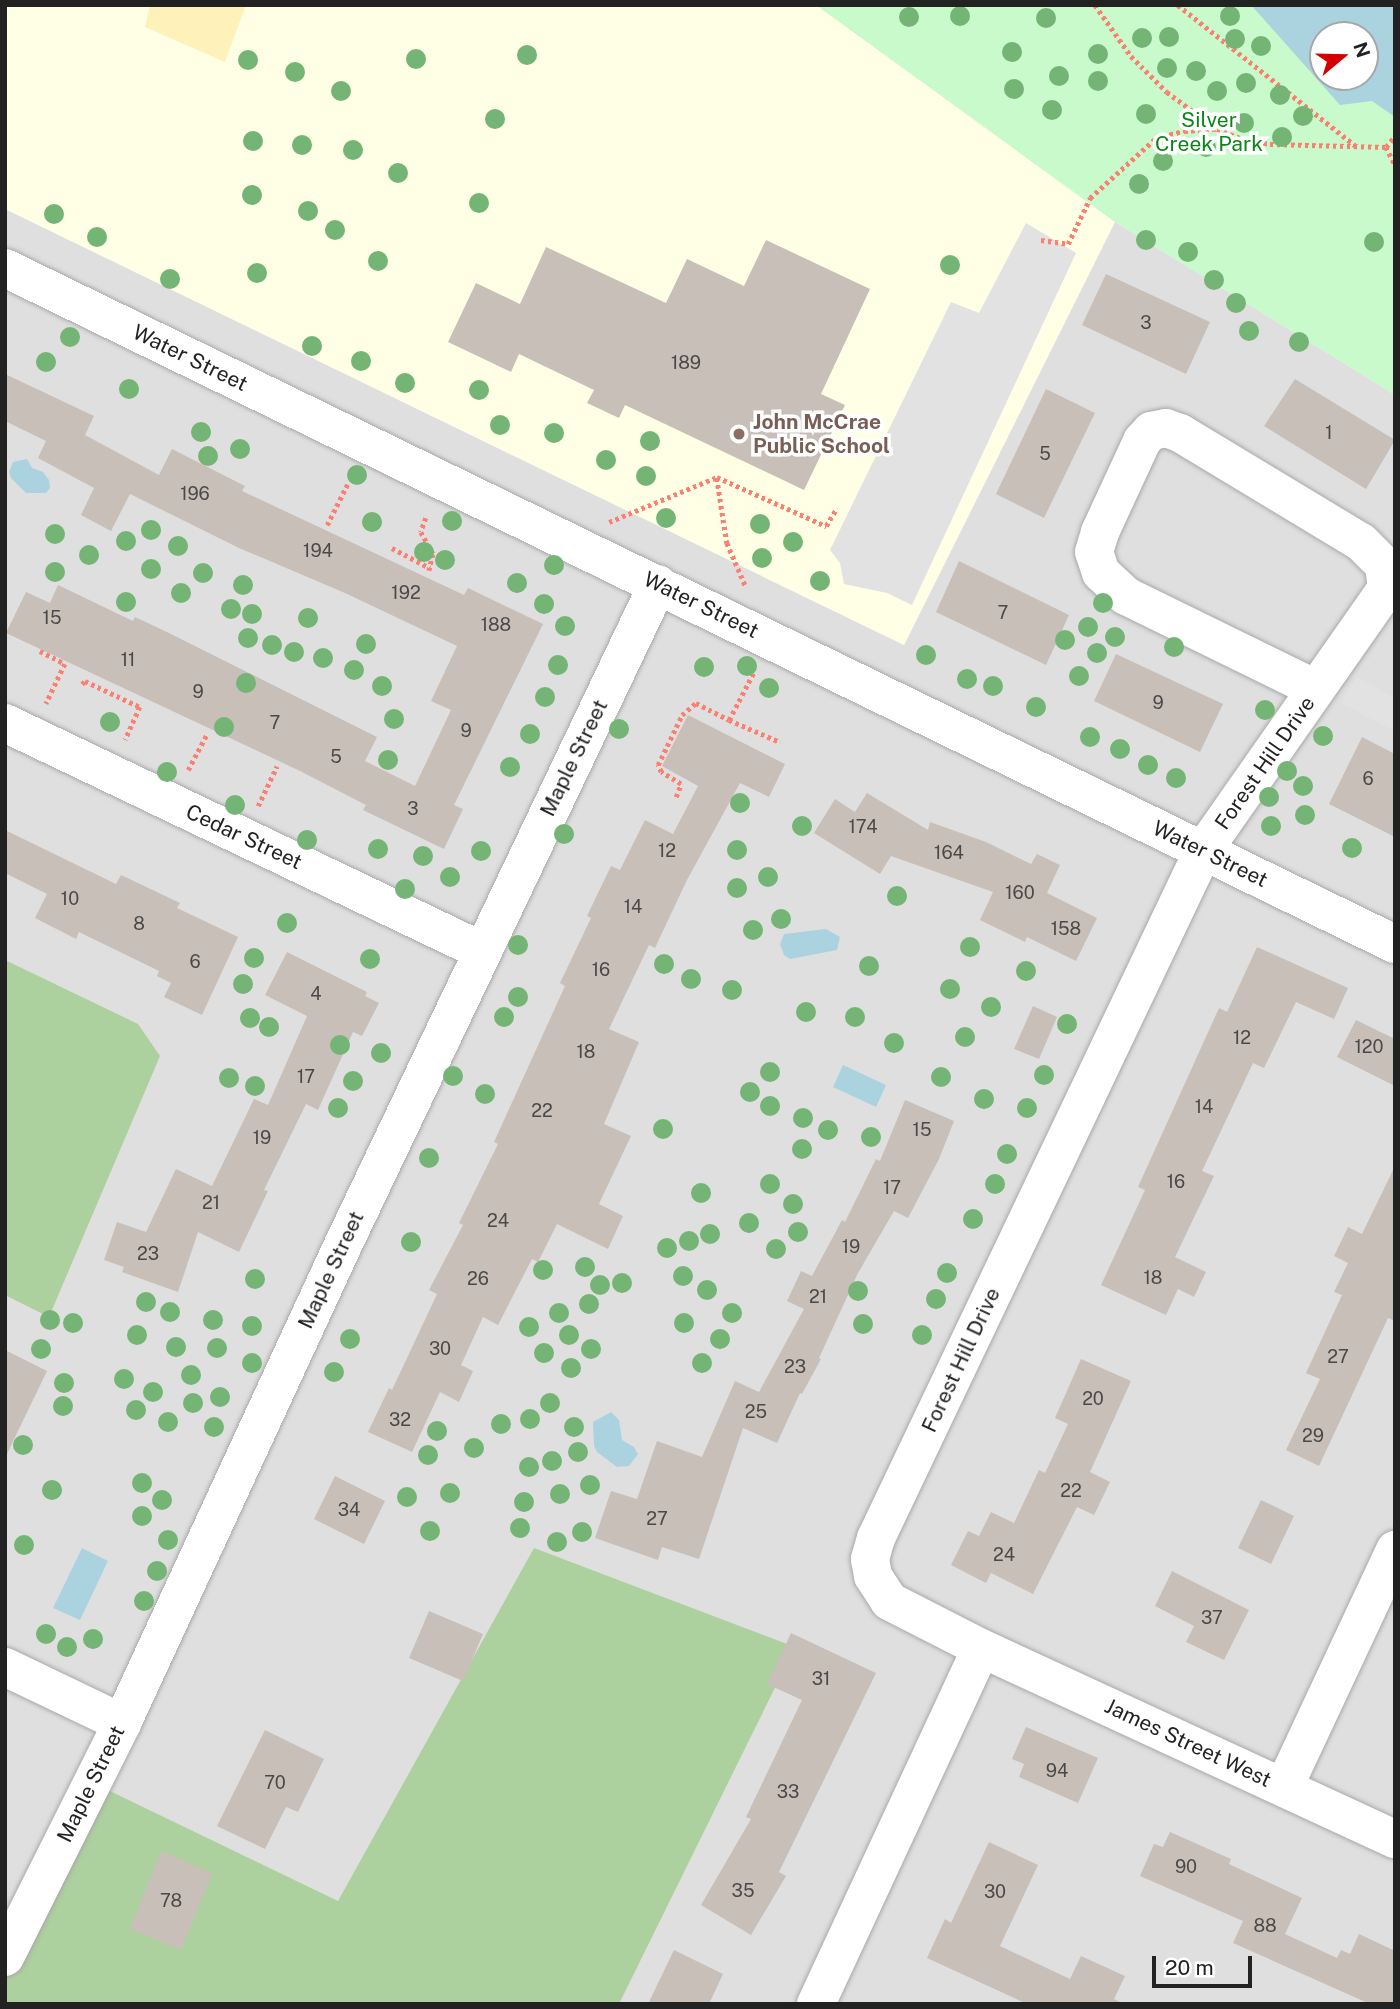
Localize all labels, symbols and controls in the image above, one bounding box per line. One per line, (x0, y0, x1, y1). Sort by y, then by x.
north arrow (1309, 21, 1379, 91)
text: N (1349, 39, 1375, 60)
park label: Silver Creek Park (1155, 107, 1263, 157)
house number: 3 (1140, 312, 1152, 334)
street label: Water Street (128, 319, 252, 397)
house number: 189 (671, 352, 701, 374)
place label: John McCrae Public School (753, 409, 890, 459)
house number: 1 (1325, 422, 1333, 444)
marker: John McCrae Public School (731, 426, 747, 442)
house number: 5 (1039, 443, 1051, 465)
house number: 196 (180, 483, 210, 505)
house number: 194 (303, 540, 333, 562)
street label: Water Street (639, 566, 763, 644)
house number: 192 (391, 582, 421, 604)
house number: 7 (998, 602, 1008, 624)
house number: 15 (43, 607, 61, 629)
house number: 188 (481, 614, 511, 636)
house number: 11 (121, 649, 135, 671)
house number: 9 (192, 681, 204, 703)
house number: 9 (1152, 692, 1164, 714)
street label: Forest Hill Drive (1210, 692, 1320, 834)
street label: Maple Street (535, 695, 613, 821)
house number: 7 (270, 712, 280, 734)
house number: 9 (460, 720, 472, 742)
house number: 5 (330, 746, 342, 768)
house number: 6 (1362, 768, 1374, 790)
house number: 3 (407, 798, 419, 820)
street label: Cedar Street (182, 799, 306, 875)
street label: Water Street (1148, 815, 1272, 893)
house number: 174 (849, 816, 877, 838)
house number: 12 (658, 840, 676, 862)
house number: 164 (934, 842, 964, 864)
house number: 160 (1005, 882, 1035, 904)
house number: 10 (61, 888, 79, 910)
house number: 14 (624, 896, 642, 918)
house number: 8 (133, 913, 145, 935)
house number: 158 (1051, 918, 1081, 940)
house number: 6 (189, 951, 201, 973)
house number: 16 (592, 959, 610, 981)
house number: 4 (310, 983, 322, 1005)
house number: 12 (1233, 1027, 1251, 1049)
house number: 120 (1354, 1036, 1384, 1058)
house number: 18 (577, 1041, 595, 1063)
house number: 17 (297, 1066, 315, 1088)
house number: 14 (1195, 1096, 1213, 1118)
house number: 22 (531, 1100, 553, 1122)
house number: 15 (913, 1119, 931, 1141)
house number: 19 (253, 1127, 271, 1149)
house number: 16 (1167, 1171, 1185, 1193)
house number: 17 (883, 1177, 901, 1199)
house number: 21 (202, 1192, 220, 1214)
street label: Maple Street (293, 1207, 369, 1333)
house number: 24 (487, 1210, 509, 1232)
house number: 19 (842, 1236, 860, 1258)
house number: 23 (137, 1243, 159, 1265)
house number: 18 (1144, 1267, 1162, 1289)
house number: 26 (467, 1268, 489, 1290)
street label: Forest Hill Drive (916, 1284, 1006, 1436)
house number: 21 (809, 1286, 827, 1308)
house number: 30 (429, 1338, 451, 1360)
house number: 27 (1327, 1346, 1349, 1368)
house number: 23 (784, 1356, 806, 1378)
house number: 20 (1082, 1388, 1104, 1410)
house number: 25 (745, 1401, 767, 1423)
house number: 32 (389, 1409, 411, 1431)
house number: 29 (1302, 1425, 1324, 1447)
house number: 22 (1060, 1480, 1082, 1502)
house number: 34 (338, 1499, 360, 1521)
house number: 27 (646, 1508, 668, 1530)
house number: 24 (993, 1544, 1015, 1566)
house number: 37 (1201, 1607, 1223, 1629)
house number: 31 (812, 1668, 830, 1690)
street label: James Street West (1100, 1693, 1276, 1793)
street label: Maple Street (52, 1721, 130, 1847)
house number: 94 (1046, 1760, 1068, 1782)
house number: 70 (264, 1772, 286, 1794)
house number: 33 (777, 1781, 799, 1803)
house number: 90 (1175, 1856, 1197, 1878)
house number: 35 (732, 1880, 754, 1902)
house number: 30 (984, 1881, 1006, 1903)
house number: 78 (160, 1890, 182, 1912)
house number: 88 (1253, 1915, 1277, 1937)
scale bar (1155, 1942, 1255, 1986)
text: 20 m (1165, 1955, 1214, 1980)

